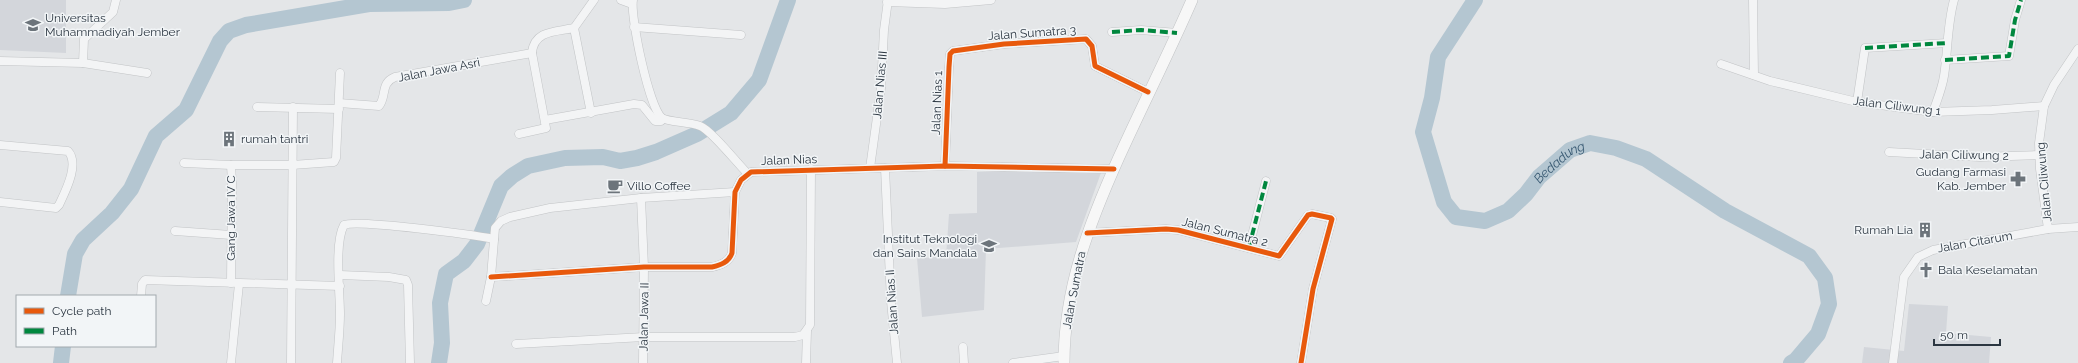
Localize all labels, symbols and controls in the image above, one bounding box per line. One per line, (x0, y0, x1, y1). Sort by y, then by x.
place label: Universitas Muhammadiyah Jember (45, 11, 181, 39)
school or university icon: Universitas Muhammadiyah Jember (24, 16, 42, 34)
street label: Jalan Sumatra 3 (988, 23, 1076, 43)
street label: Jalan Nias III (870, 50, 890, 120)
street label: Jalan Jawa Asri (397, 55, 481, 85)
street label: Jalan Nias 1 (929, 71, 945, 135)
street label: Jalan Ciliwung 1 (1852, 94, 1942, 118)
building icon: rumah tantri (220, 130, 238, 148)
place label: rumah tantri (241, 132, 308, 146)
water label: Bedadung (1530, 138, 1587, 185)
street label: Jalan Ciliwung (2034, 141, 2054, 223)
street label: Jalan Ciliwung 2 (1919, 147, 2009, 163)
street label: Jalan Nias (761, 152, 818, 168)
place label: Gudang Farmasi Kab. Jember (1916, 165, 2007, 193)
pharmacy icon: Gudang Farmasi Kab. Jember (2009, 170, 2027, 188)
street label: Gang Jawa IV C (224, 175, 238, 261)
cafe icon: Villo Coffee (606, 177, 624, 195)
place label: Villo Coffee (627, 179, 691, 193)
street label: Jalan Sumatra 2 (1181, 215, 1269, 249)
building icon: Rumah Lia (1916, 221, 1934, 239)
place label: Rumah Lia (1854, 223, 1913, 237)
street label: Jalan Citarum (1936, 229, 2014, 255)
place label: Institut Teknologi dan Sains Mandala (873, 232, 977, 260)
school or university icon: Institut Teknologi dan Sains Mandala (980, 237, 998, 255)
street label: Jalan Sumatra (1060, 250, 1088, 330)
church icon: Bala Keselamatan (1917, 261, 1935, 279)
place label: Bala Keselamatan (1938, 263, 2038, 277)
street label: Jalan Nias II (883, 269, 901, 335)
street label: Jalan Jawa II (636, 282, 652, 352)
legend (16, 295, 156, 347)
text: Cycle path (52, 304, 111, 318)
scale bar (1934, 321, 2000, 347)
text: Path (52, 324, 77, 338)
text: 50 m (1940, 328, 1968, 342)

